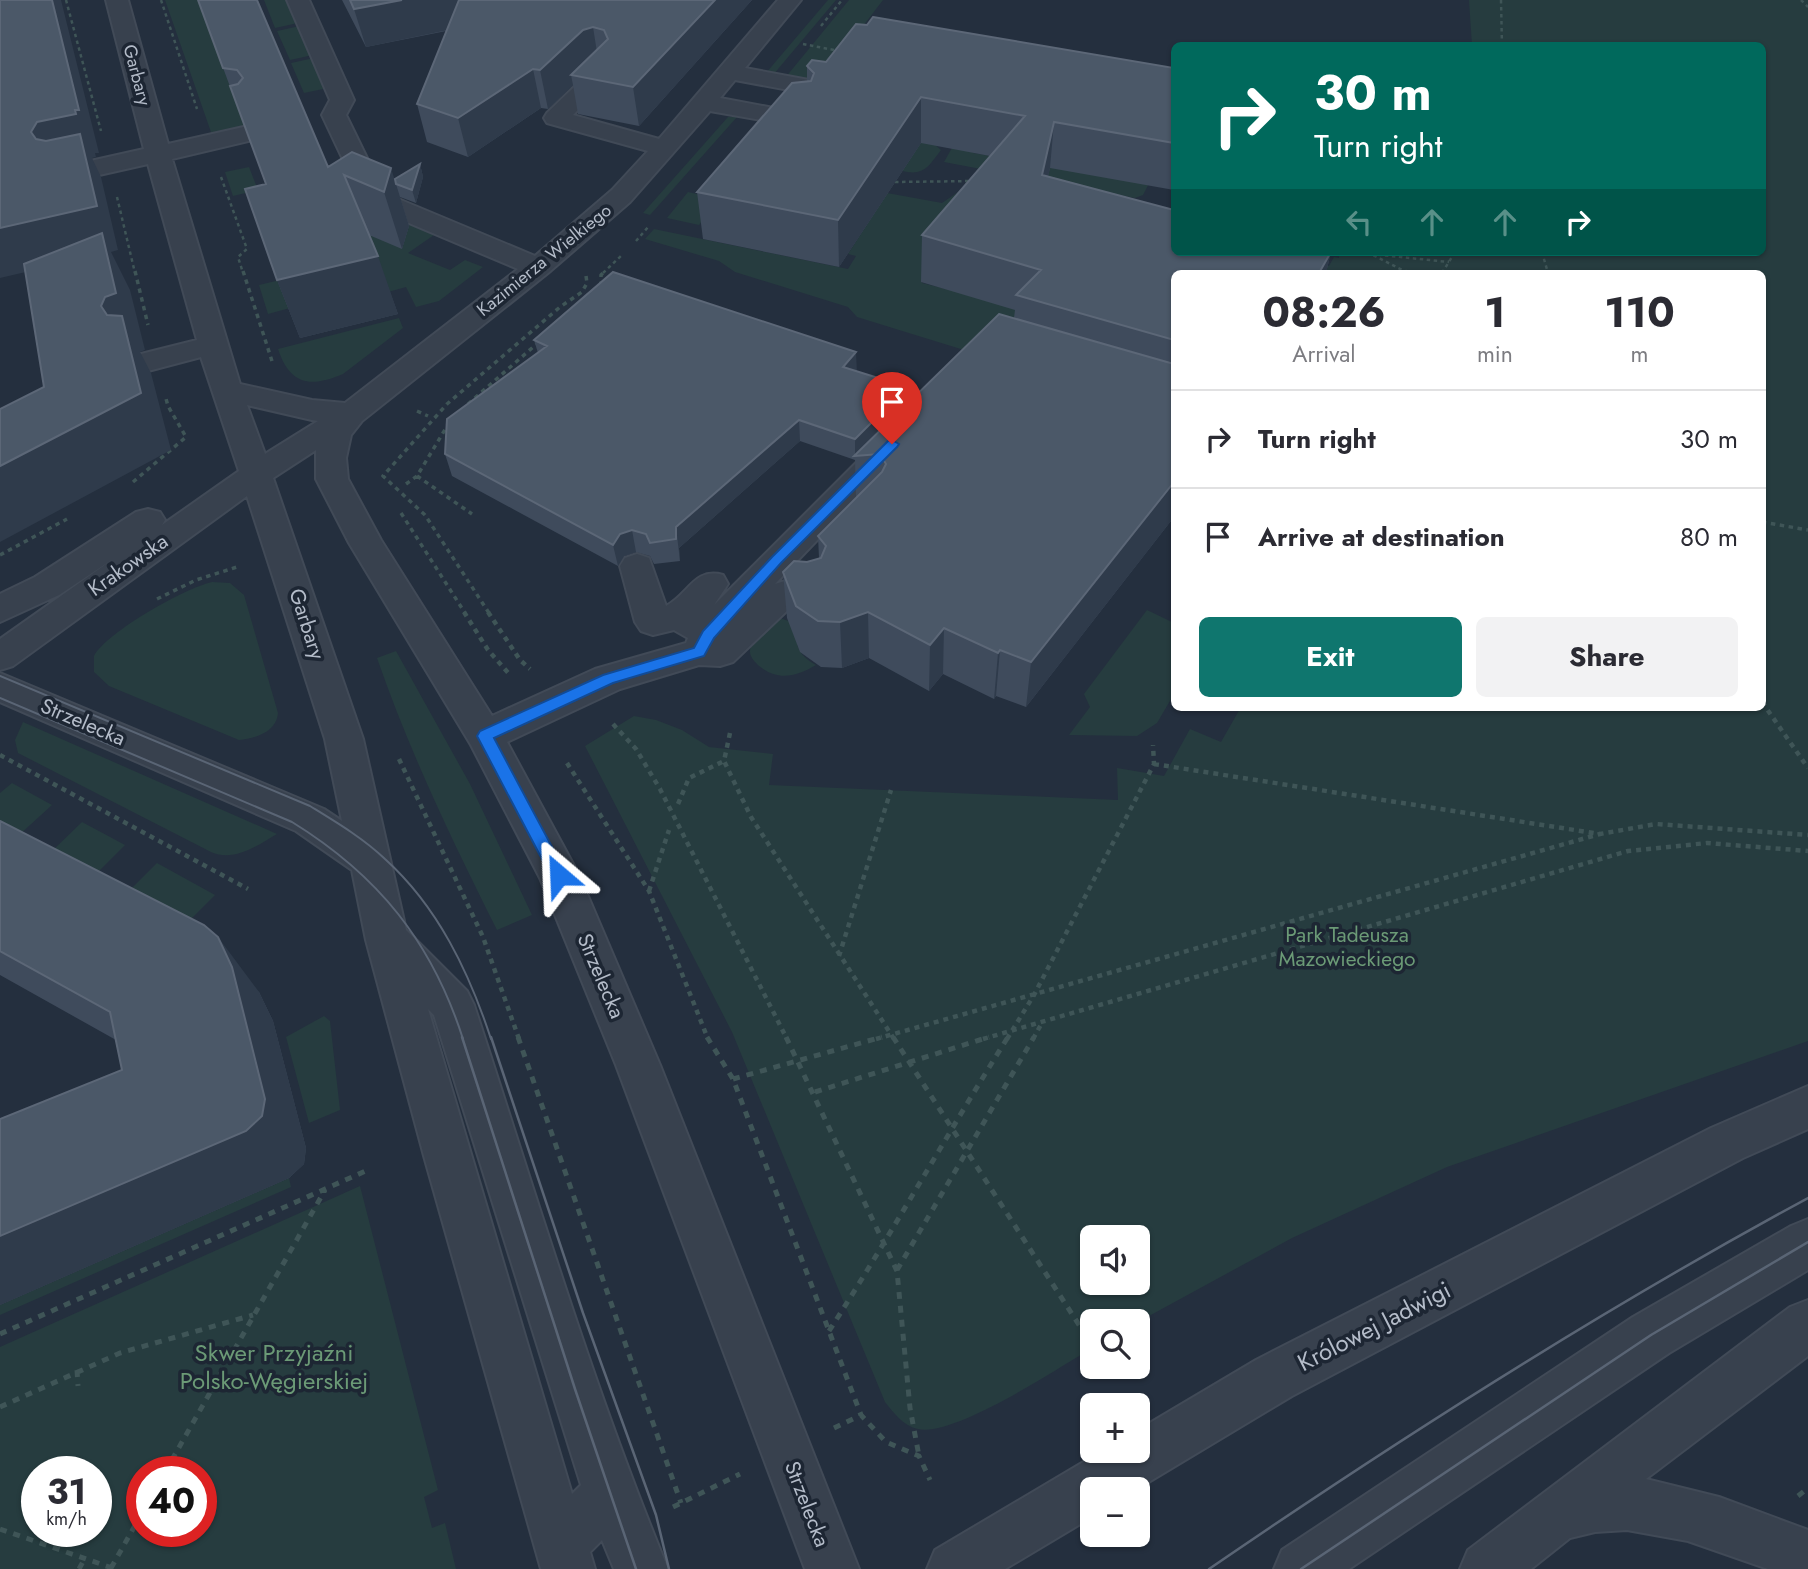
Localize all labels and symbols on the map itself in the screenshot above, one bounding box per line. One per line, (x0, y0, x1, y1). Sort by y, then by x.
street label: Garbary (116, 42, 158, 109)
street label: Kazimierza Wielkiego (471, 197, 617, 323)
pin (862, 372, 922, 444)
street label: Krakowska (82, 527, 174, 603)
street label: Garbary (281, 585, 333, 664)
street label: Strzelecka (36, 691, 130, 753)
position arrow (522, 838, 596, 912)
park label: Park Tadeusza Mazowieckiego (1278, 920, 1416, 974)
street label: Strzelecka (570, 929, 632, 1023)
street label: Królowej Jadwigi (1291, 1272, 1457, 1380)
park label: Skwer Przyjaźni Polsko-Węgierskiej (180, 1335, 368, 1398)
speed limit sign: 40 (126, 1456, 217, 1547)
street label: Strzelecka (777, 1457, 837, 1551)

